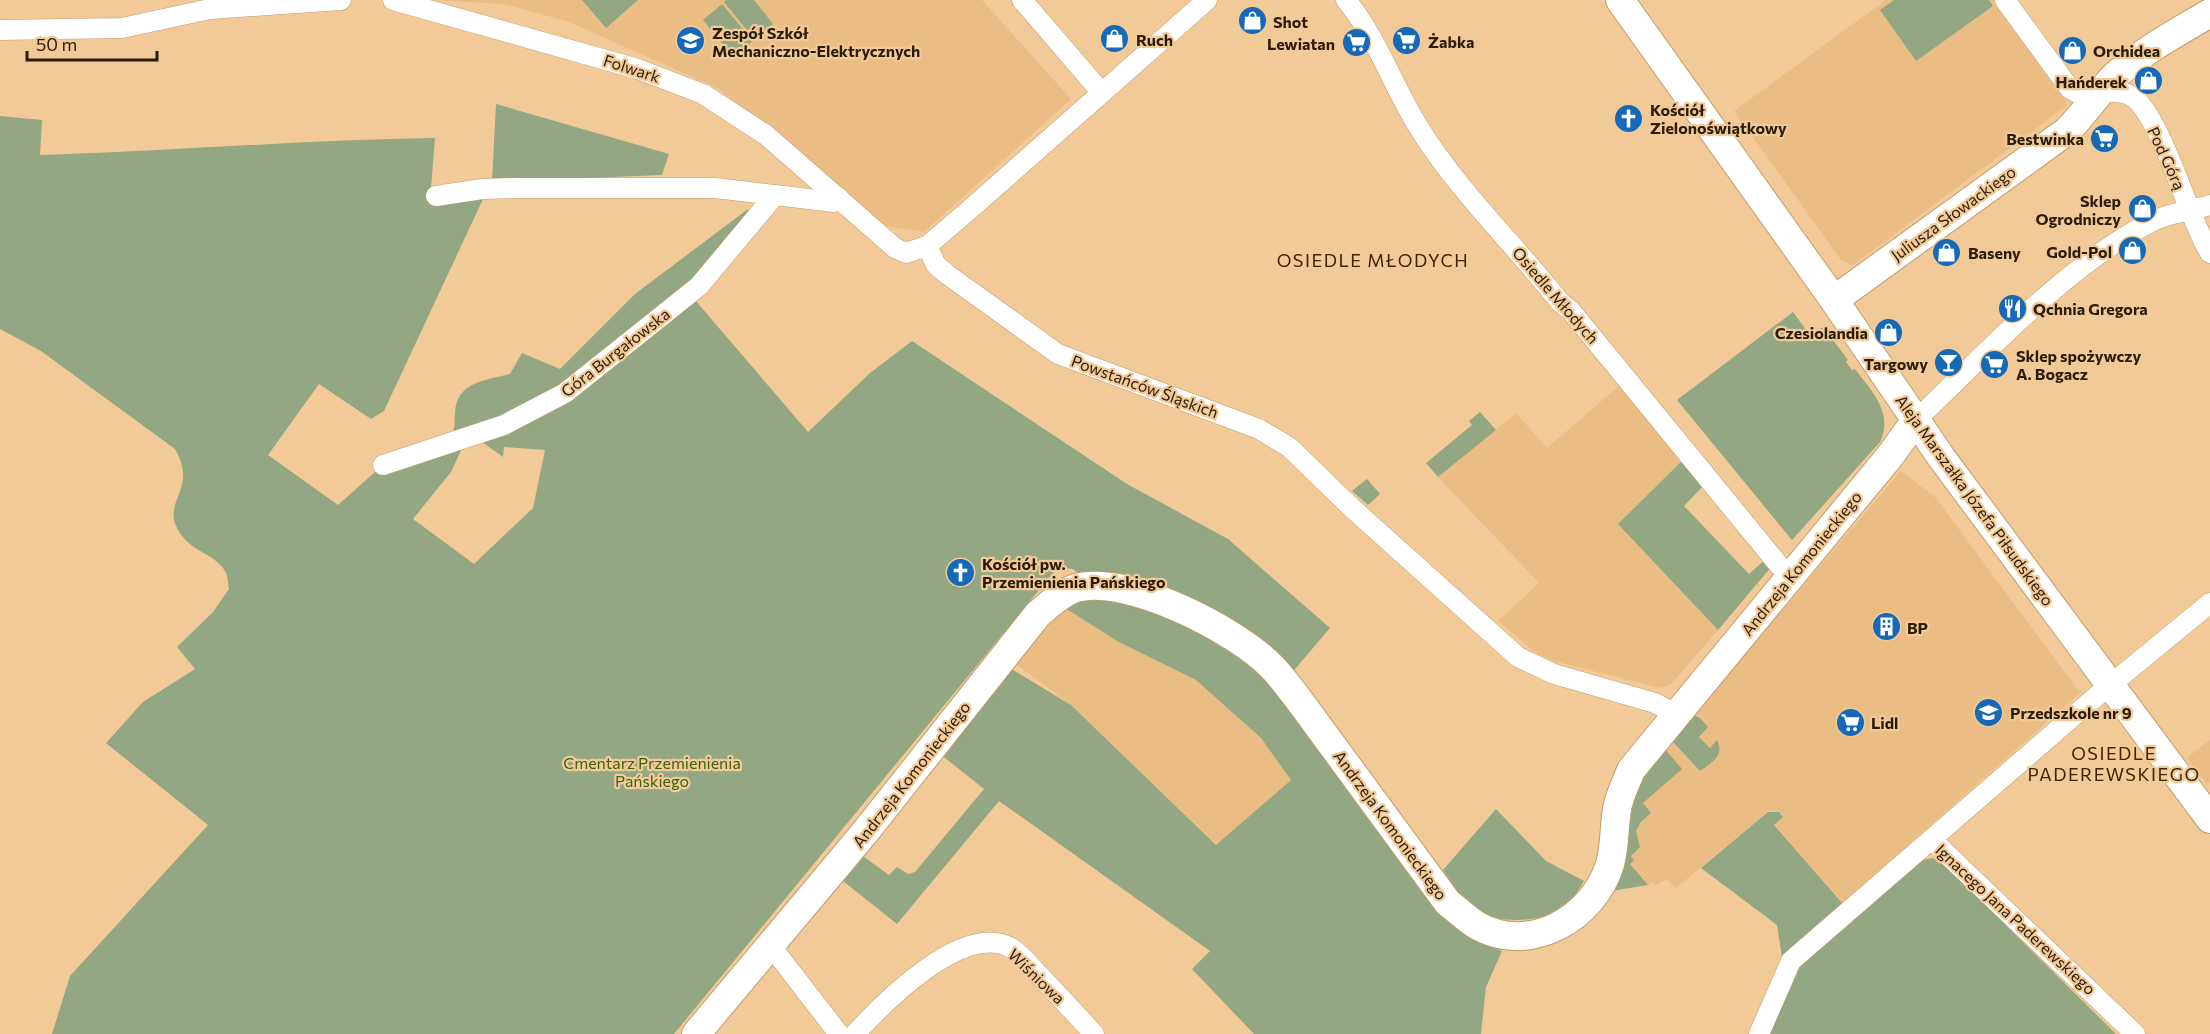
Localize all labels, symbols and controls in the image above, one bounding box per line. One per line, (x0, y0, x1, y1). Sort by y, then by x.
shop icon: Shot (1236, 5, 1268, 37)
place label: Shot (1273, 12, 1308, 31)
place label: Zespół Szkół Mechaniczno-Elektrycznych (712, 23, 920, 60)
shop icon: Ruch (1099, 23, 1131, 55)
scale bar (27, 24, 158, 62)
school or university icon: Zespół Szkół Mechaniczno-Elektrycznych (675, 25, 707, 57)
supermarket icon: Żabka (1391, 25, 1423, 57)
supermarket icon: Lewiatan (1340, 27, 1372, 59)
place label: Ruch (1136, 30, 1173, 49)
place label: Żabka (1428, 32, 1475, 51)
text: 50 m (36, 33, 77, 55)
place label: Lewiatan (1267, 34, 1335, 53)
shop icon: Orchidea (2056, 34, 2088, 66)
place label: Orchidea (2093, 41, 2160, 60)
street label: Folwark (601, 50, 663, 86)
shop icon: Hańderek (2132, 65, 2164, 97)
place label: Hańderek (2056, 72, 2128, 91)
place label: Kościół Zielonoświątkowy (1650, 100, 1787, 137)
church icon: Kościół Zielonoświątkowy (1613, 102, 1645, 134)
supermarket icon: Bestwinka (2089, 122, 2121, 154)
street label: Pod Górą (2144, 123, 2190, 193)
place label: Bestwinka (2006, 129, 2084, 148)
street label: Juliusza Słowackiego (1887, 162, 2019, 264)
place label: Sklep Ogrodniczy (2035, 191, 2121, 228)
shop icon: Sklep Ogrodniczy (2126, 193, 2158, 225)
shop icon: Gold-Pol (2117, 235, 2149, 267)
shop icon: Baseny (1931, 236, 1963, 268)
place label: Gold-Pol (2046, 242, 2112, 261)
street label: Osiedle Młodych (1509, 243, 1603, 347)
place label: Baseny (1968, 243, 2021, 262)
district label: OSIEDLE MŁODYCH (1277, 249, 1469, 271)
restaurant icon: Qchnia Gregora (1996, 292, 2028, 324)
place label: Qchnia Gregora (2033, 299, 2148, 318)
street label: Góra Burgałowska (557, 304, 673, 400)
shop icon: Czesiolandia (1873, 316, 1905, 348)
place label: Czesiolandia (1775, 323, 1868, 342)
place label: Sklep spożywczy A. Bogacz (2016, 346, 2142, 383)
bar icon: Targowy (1933, 347, 1965, 379)
supermarket icon: Sklep spożywczy A. Bogacz (1979, 348, 2011, 380)
street label: Powstańców Śląskich (1069, 351, 1221, 421)
place label: Targowy (1864, 354, 1928, 373)
street label: Aleja Marszałka Józefa Piłsudskiego (1892, 391, 2058, 609)
street label: Andrzeja Komonieckiego (1737, 487, 1865, 639)
place label: Kościół pw. Przemienienia Pańskiego (982, 554, 1166, 591)
church icon: Kościół pw. Przemienienia Pańskiego (945, 556, 977, 588)
building icon: BP (1870, 611, 1902, 643)
place label: BP (1907, 618, 1928, 637)
school or university icon: Przedszkole nr 9 (1973, 696, 2005, 728)
street label: Andrzeja Komonieckiego (848, 697, 974, 851)
place label: Przedszkole nr 9 (2010, 703, 2132, 722)
supermarket icon: Lidl (1834, 706, 1866, 738)
place label: Lidl (1871, 713, 1898, 732)
district label: OSIEDLE PADEREWSKIEGO (2027, 742, 2201, 785)
street label: Andrzeja Komonieckiego (1330, 747, 1452, 903)
park label: Cmentarz Przemienienia Pańskiego (563, 753, 741, 790)
street label: Ignacego Jana Paderewskiego (1932, 840, 2100, 998)
street label: Wiśniowa (1005, 944, 1069, 1008)

